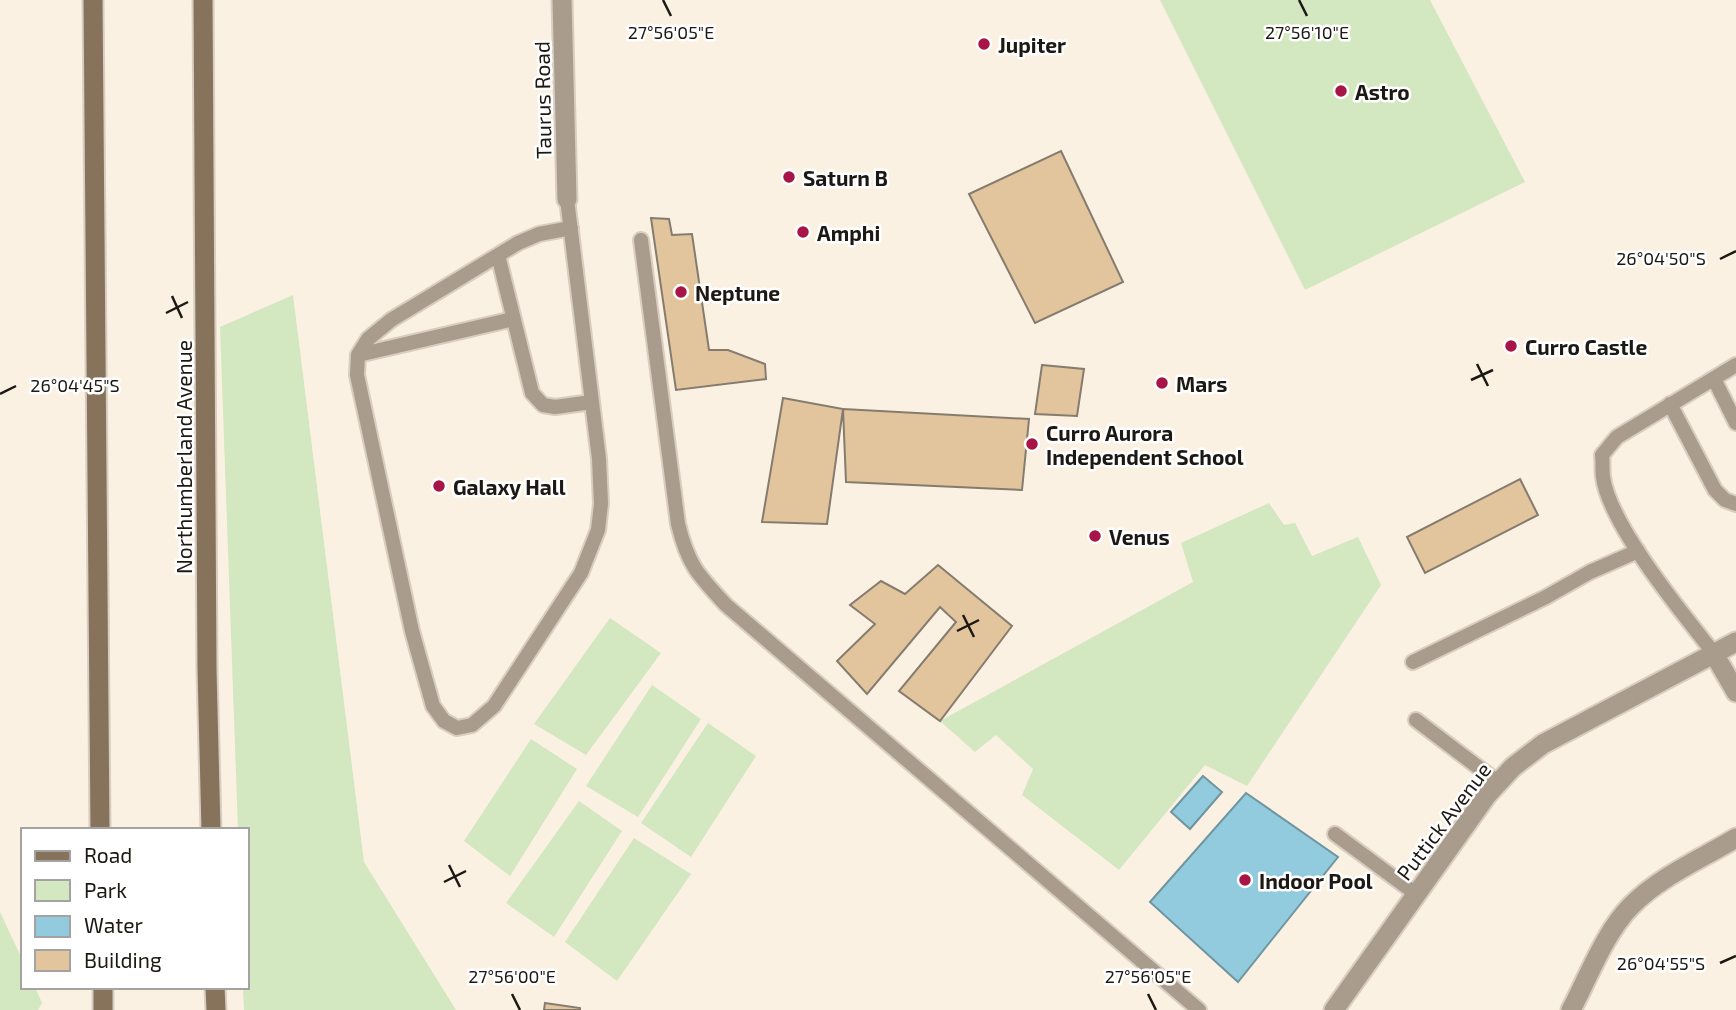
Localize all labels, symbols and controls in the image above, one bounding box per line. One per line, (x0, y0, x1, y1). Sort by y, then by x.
text: 27°56'05"E (628, 21, 714, 43)
text: 27°56'10"E (1265, 21, 1349, 43)
place label: Jupiter (998, 32, 1066, 57)
marker: Jupiter (976, 36, 992, 52)
street label: Taurus Road (528, 41, 556, 159)
place label: Astro (1355, 79, 1410, 104)
marker: Astro (1333, 83, 1349, 99)
place label: Saturn B (803, 165, 888, 190)
marker: Saturn B (781, 169, 797, 185)
place label: Amphi (817, 220, 880, 245)
marker: Amphi (795, 224, 811, 240)
text: 26°04'50"S (1616, 247, 1706, 269)
place label: Neptune (695, 280, 780, 305)
marker: Neptune (673, 284, 689, 300)
place label: Curro Castle (1525, 334, 1647, 359)
marker: Curro Castle (1503, 338, 1519, 354)
street label: Northumberland Avenue (171, 340, 196, 574)
place label: Mars (1176, 371, 1227, 396)
text: 26°04'45"S (30, 374, 120, 396)
marker: Mars (1154, 375, 1170, 391)
place label: Curro Aurora Independent School (1046, 420, 1244, 469)
marker: Curro Aurora Independent School (1024, 436, 1040, 452)
place label: Galaxy Hall (453, 474, 566, 500)
marker: Galaxy Hall (431, 478, 447, 494)
place label: Venus (1109, 524, 1170, 549)
marker: Venus (1087, 528, 1103, 544)
street label: Puttick Avenue (1391, 757, 1495, 885)
legend (21, 828, 248, 989)
text: Road (84, 842, 132, 867)
place label: Indoor Pool (1259, 868, 1373, 893)
marker: Indoor Pool (1237, 872, 1253, 888)
text: Park (84, 877, 127, 902)
text: Water (84, 912, 143, 937)
text: Building (84, 947, 162, 972)
text: 26°04'55"S (1617, 952, 1705, 974)
text: 27°56'00"E (468, 965, 556, 987)
text: 27°56'05"E (1105, 965, 1191, 987)

